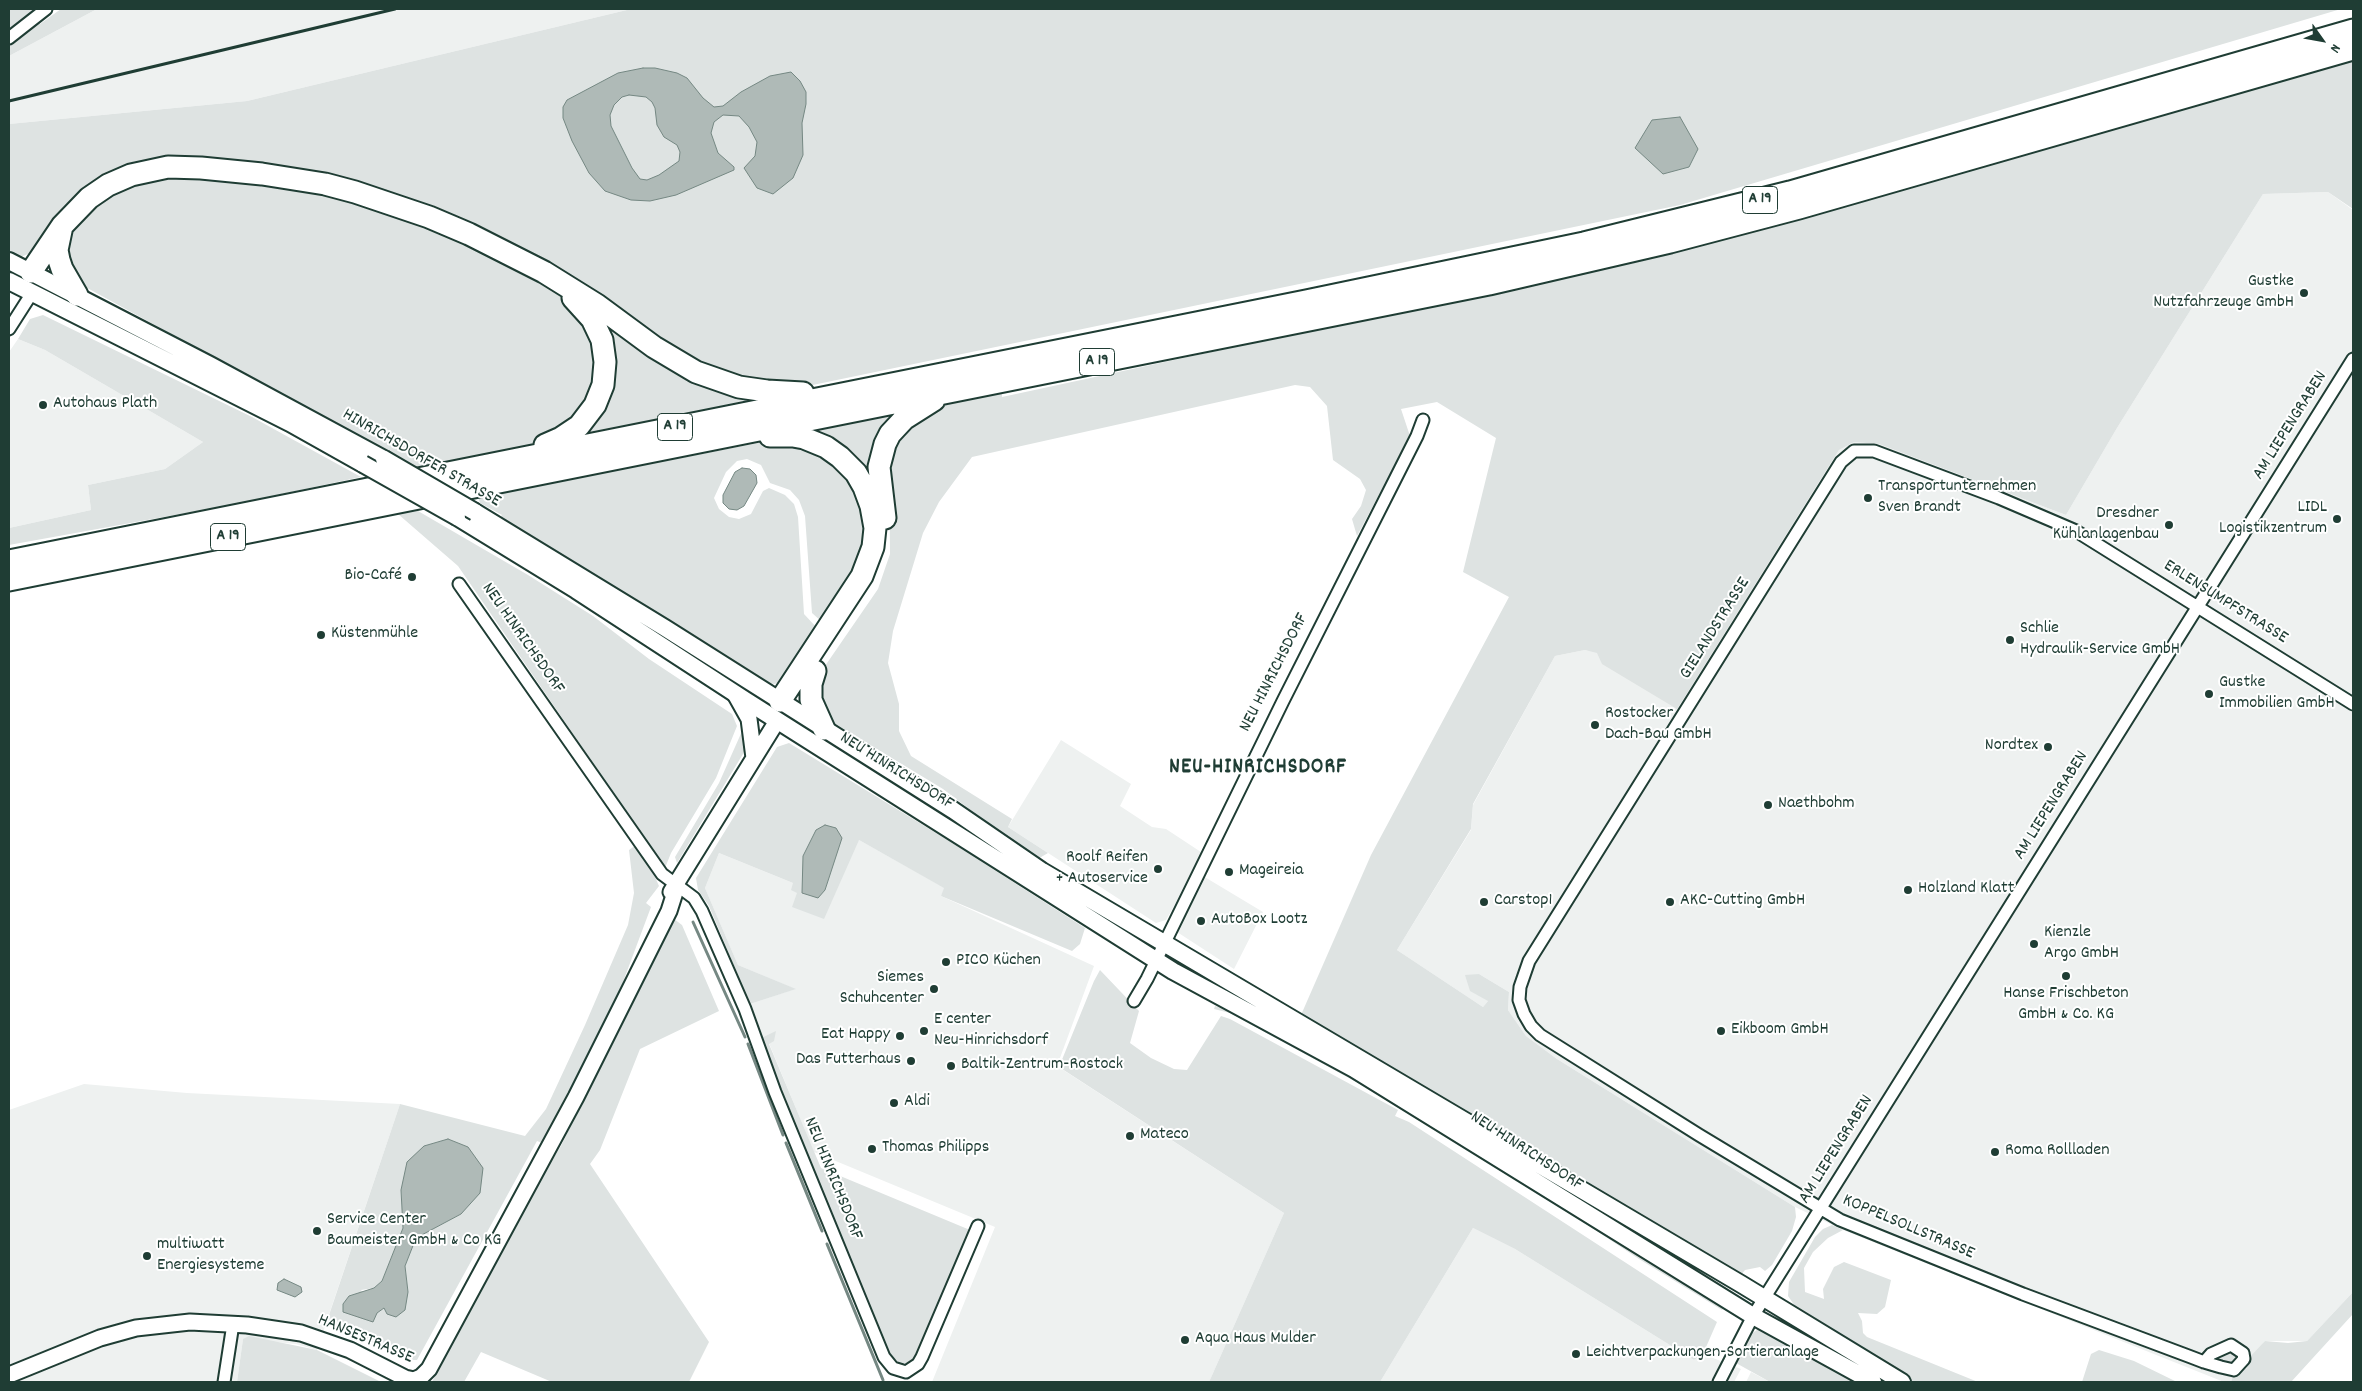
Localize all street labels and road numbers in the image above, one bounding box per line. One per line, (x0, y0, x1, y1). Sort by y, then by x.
road number: A 19 (1742, 186, 1778, 214)
road number: A 19 (1080, 348, 1114, 376)
street label: AM LIEPENGRABEN (2249, 368, 2333, 484)
street label: HINRICHSDORFER STRASSE (338, 405, 504, 513)
road number: A 19 (658, 414, 692, 441)
road number: A 19 (210, 524, 246, 550)
street label: ERLENSUMPFSTRASSE (2159, 556, 2291, 650)
street label: GIELANDSTRASSE (1676, 574, 1756, 684)
street label: NEU HINRICHSDORF (476, 579, 568, 699)
street label: NEU HINRICHSDORF (1236, 610, 1314, 736)
street label: NEU HINRICHSDORF (835, 728, 957, 816)
street label: AM LIEPENGRABEN (2010, 748, 2094, 864)
street label: AM LIEPENGRABEN (1795, 1092, 1879, 1208)
street label: NEU HINRICHSDORF (1465, 1107, 1587, 1197)
street label: NEU HINRICHSDORF (798, 1115, 866, 1243)
street label: KOPPELSOLLSTRASSE (1839, 1190, 1977, 1266)
street label: HANSESTRASSE (314, 1310, 416, 1370)

